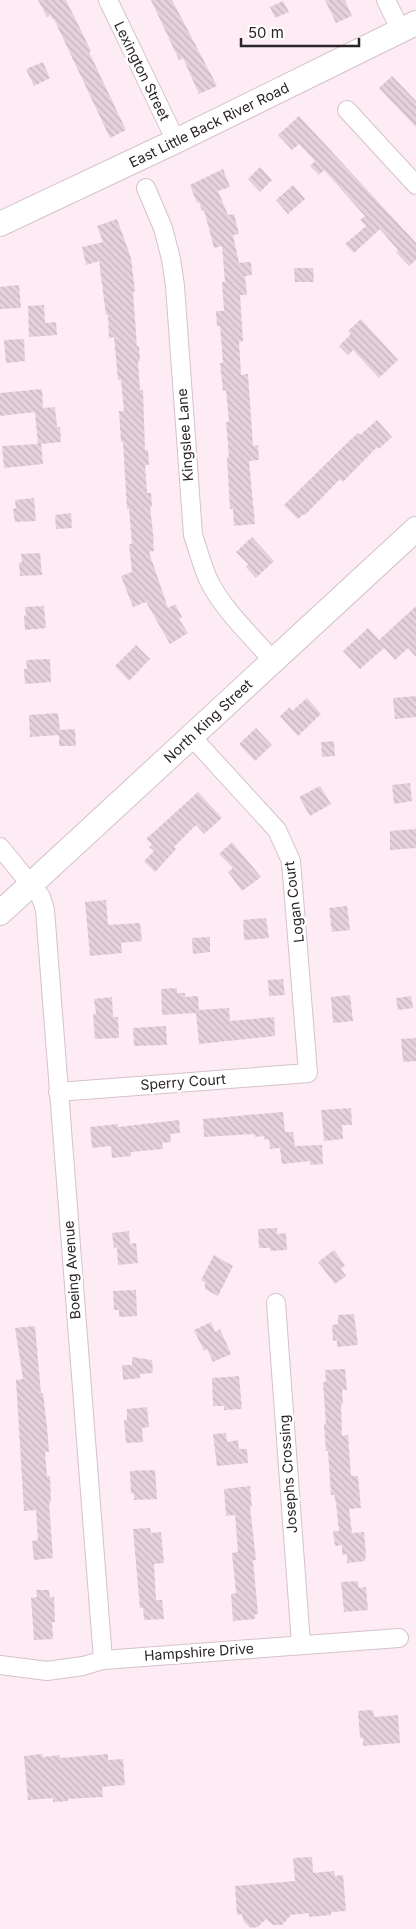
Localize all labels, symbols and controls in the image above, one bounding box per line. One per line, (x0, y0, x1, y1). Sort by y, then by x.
scale bar (241, 15, 358, 47)
street label: Lexington Street (111, 18, 174, 124)
text: 50 m (248, 23, 284, 42)
street label: East Little Back River Road (126, 78, 291, 171)
street label: Kingslee Lane (173, 388, 196, 482)
street label: North King Street (160, 675, 256, 766)
street label: Logan Court (280, 860, 307, 944)
street label: Sperry Court (140, 1070, 227, 1093)
street label: Boeing Avenue (60, 1220, 83, 1320)
street label: Josephs Crossing (275, 1414, 300, 1534)
street label: Hampshire Drive (143, 1639, 254, 1664)

